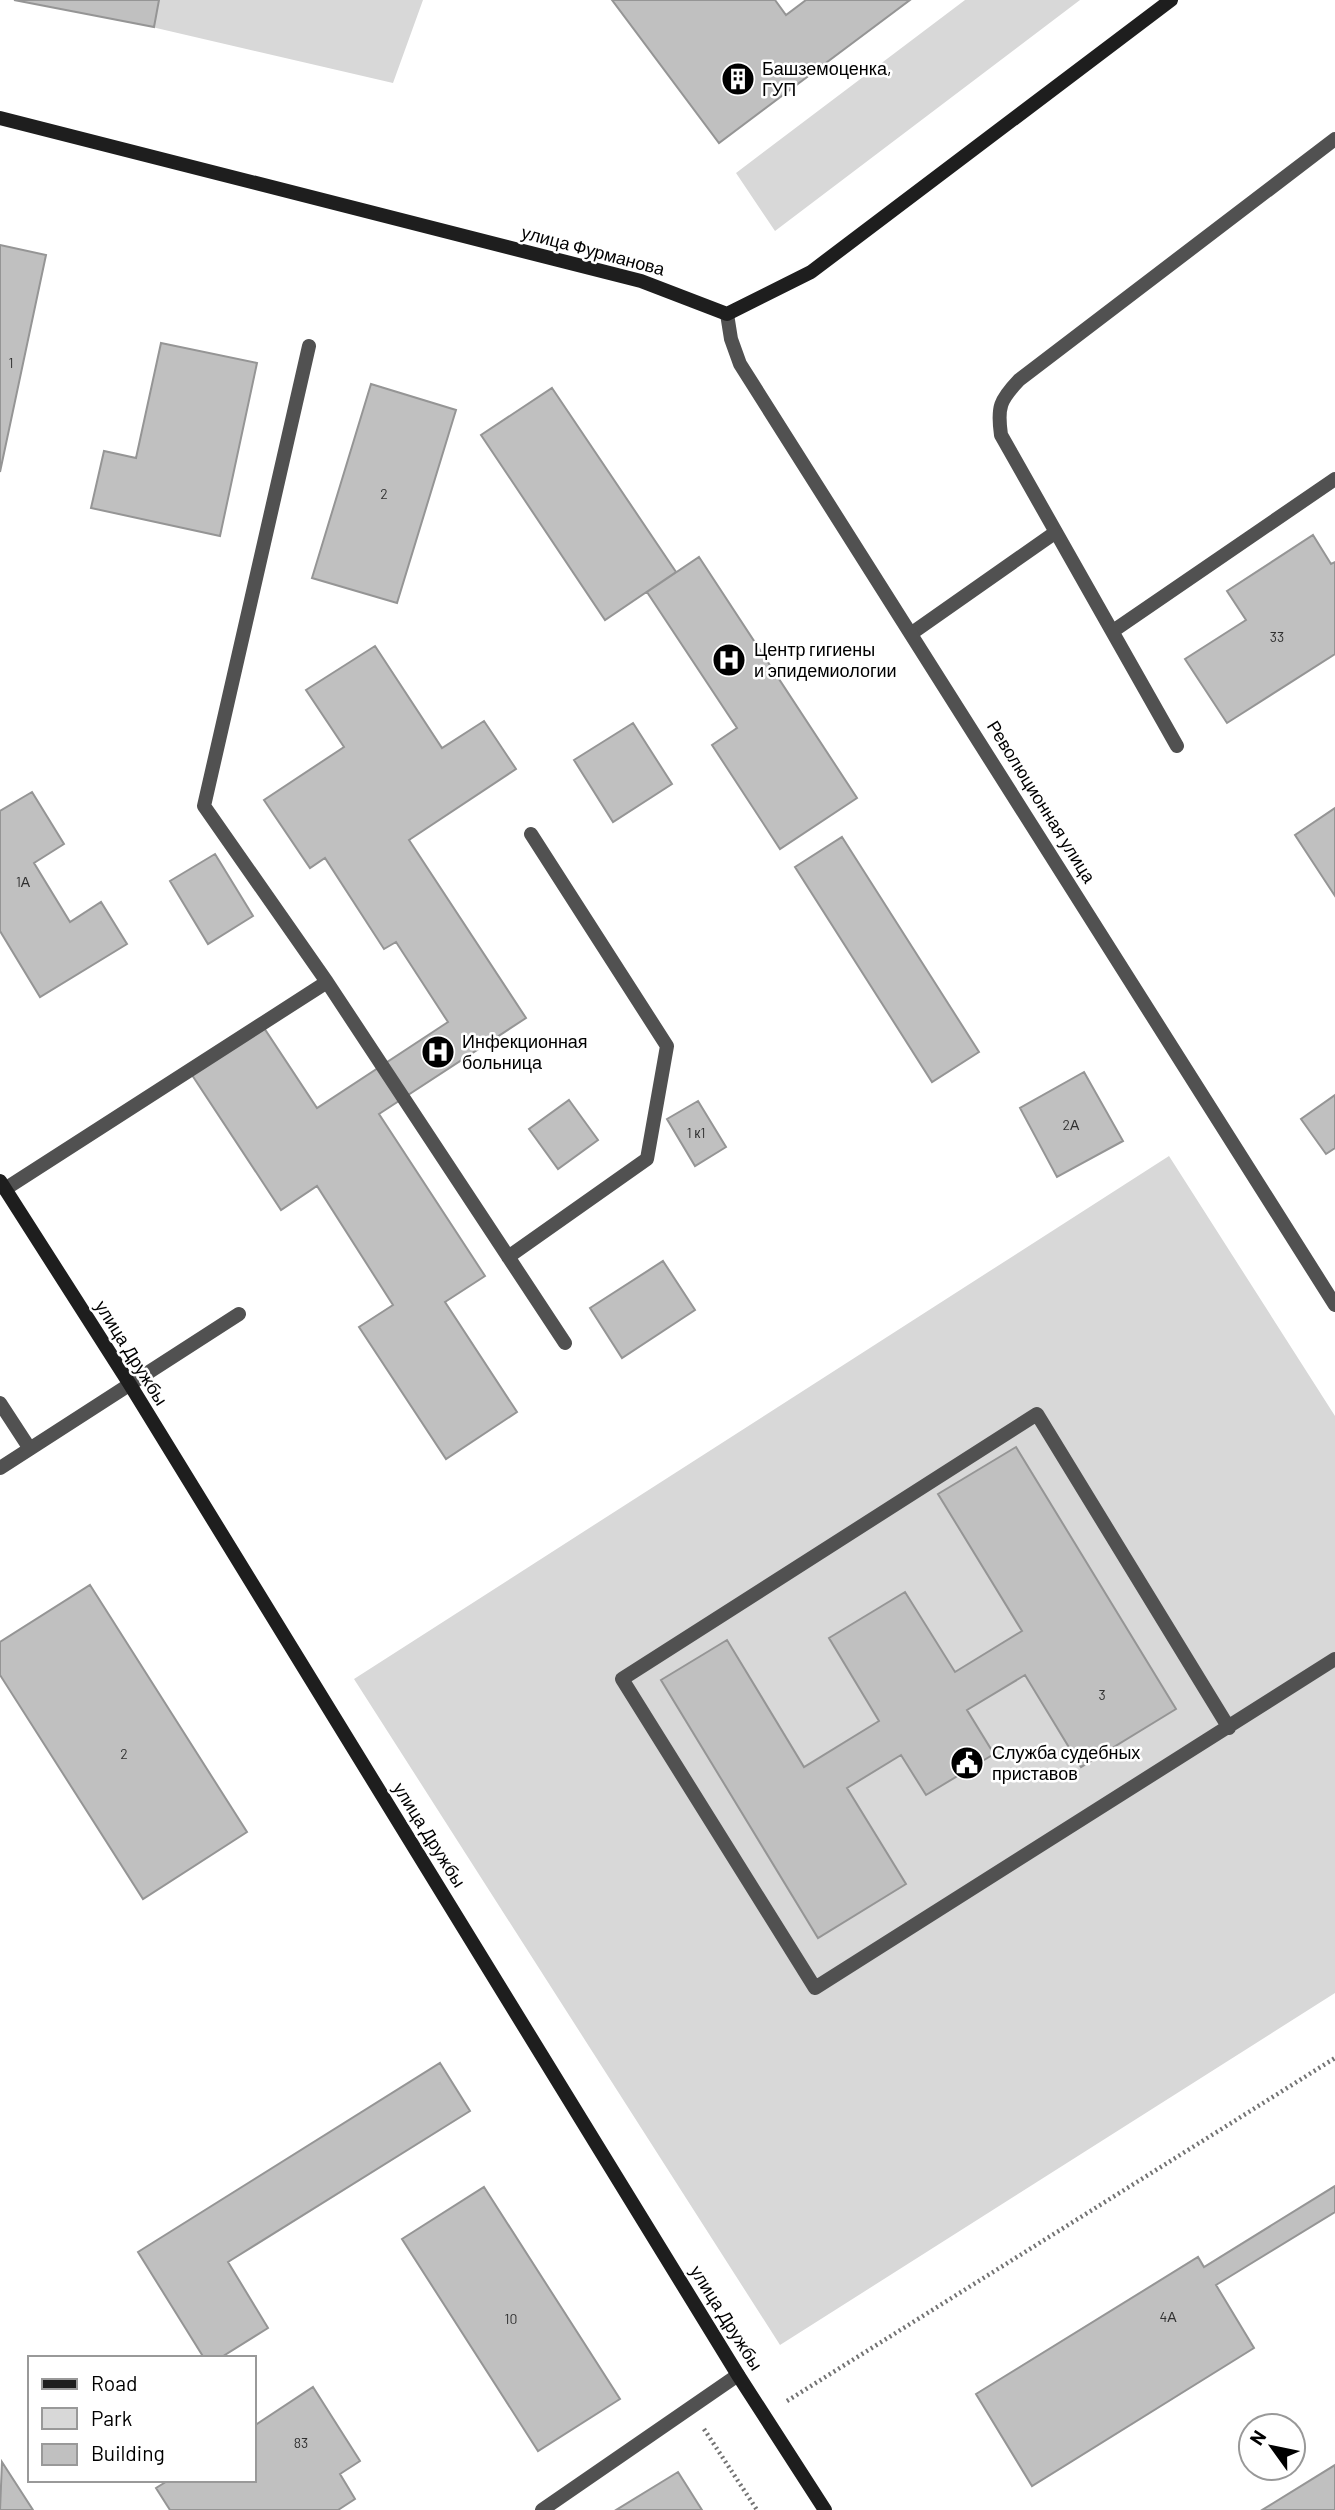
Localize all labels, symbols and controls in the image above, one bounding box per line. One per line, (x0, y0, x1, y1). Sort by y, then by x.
place label: Башземоценка, ГУП (762, 57, 892, 100)
building icon: Башземоценка, ГУП (719, 60, 757, 98)
street label: улица Фурманова (519, 220, 668, 280)
house number: 1 (9, 354, 13, 371)
house number: 2 (380, 485, 388, 502)
house number: 33 (1270, 628, 1284, 645)
place label: Центр гигиены и эпидемиологии (754, 638, 897, 681)
hospital icon: Центр гигиены и эпидемиологии (710, 641, 748, 679)
street label: Революционная улица (983, 716, 1101, 888)
house number: 1А (16, 873, 31, 890)
place label: Инфекционная больница (462, 1030, 588, 1073)
hospital icon: Инфекционная больница (419, 1033, 457, 1071)
house number: 2А (1063, 1116, 1080, 1133)
house number: 1 к1 (687, 1124, 705, 1141)
street label: улица Дружбы (91, 1296, 173, 1409)
house number: 3 (1098, 1686, 1106, 1703)
place label: Служба судебных приставов (992, 1741, 1140, 1784)
public building icon: Служба судебных приставов (948, 1744, 986, 1782)
house number: 2 (120, 1745, 128, 1762)
street label: улица Дружбы (389, 1778, 471, 1891)
street label: улица Дружбы (686, 2261, 768, 2374)
house number: 4А (1159, 2308, 1177, 2325)
house number: 10 (505, 2310, 517, 2327)
legend (28, 2356, 256, 2482)
text: Road (91, 2370, 137, 2395)
text: Park (91, 2405, 132, 2430)
north arrow (1237, 2412, 1307, 2482)
text: N (1244, 2426, 1270, 2449)
house number: 83 (294, 2434, 308, 2451)
text: Building (91, 2440, 165, 2465)

